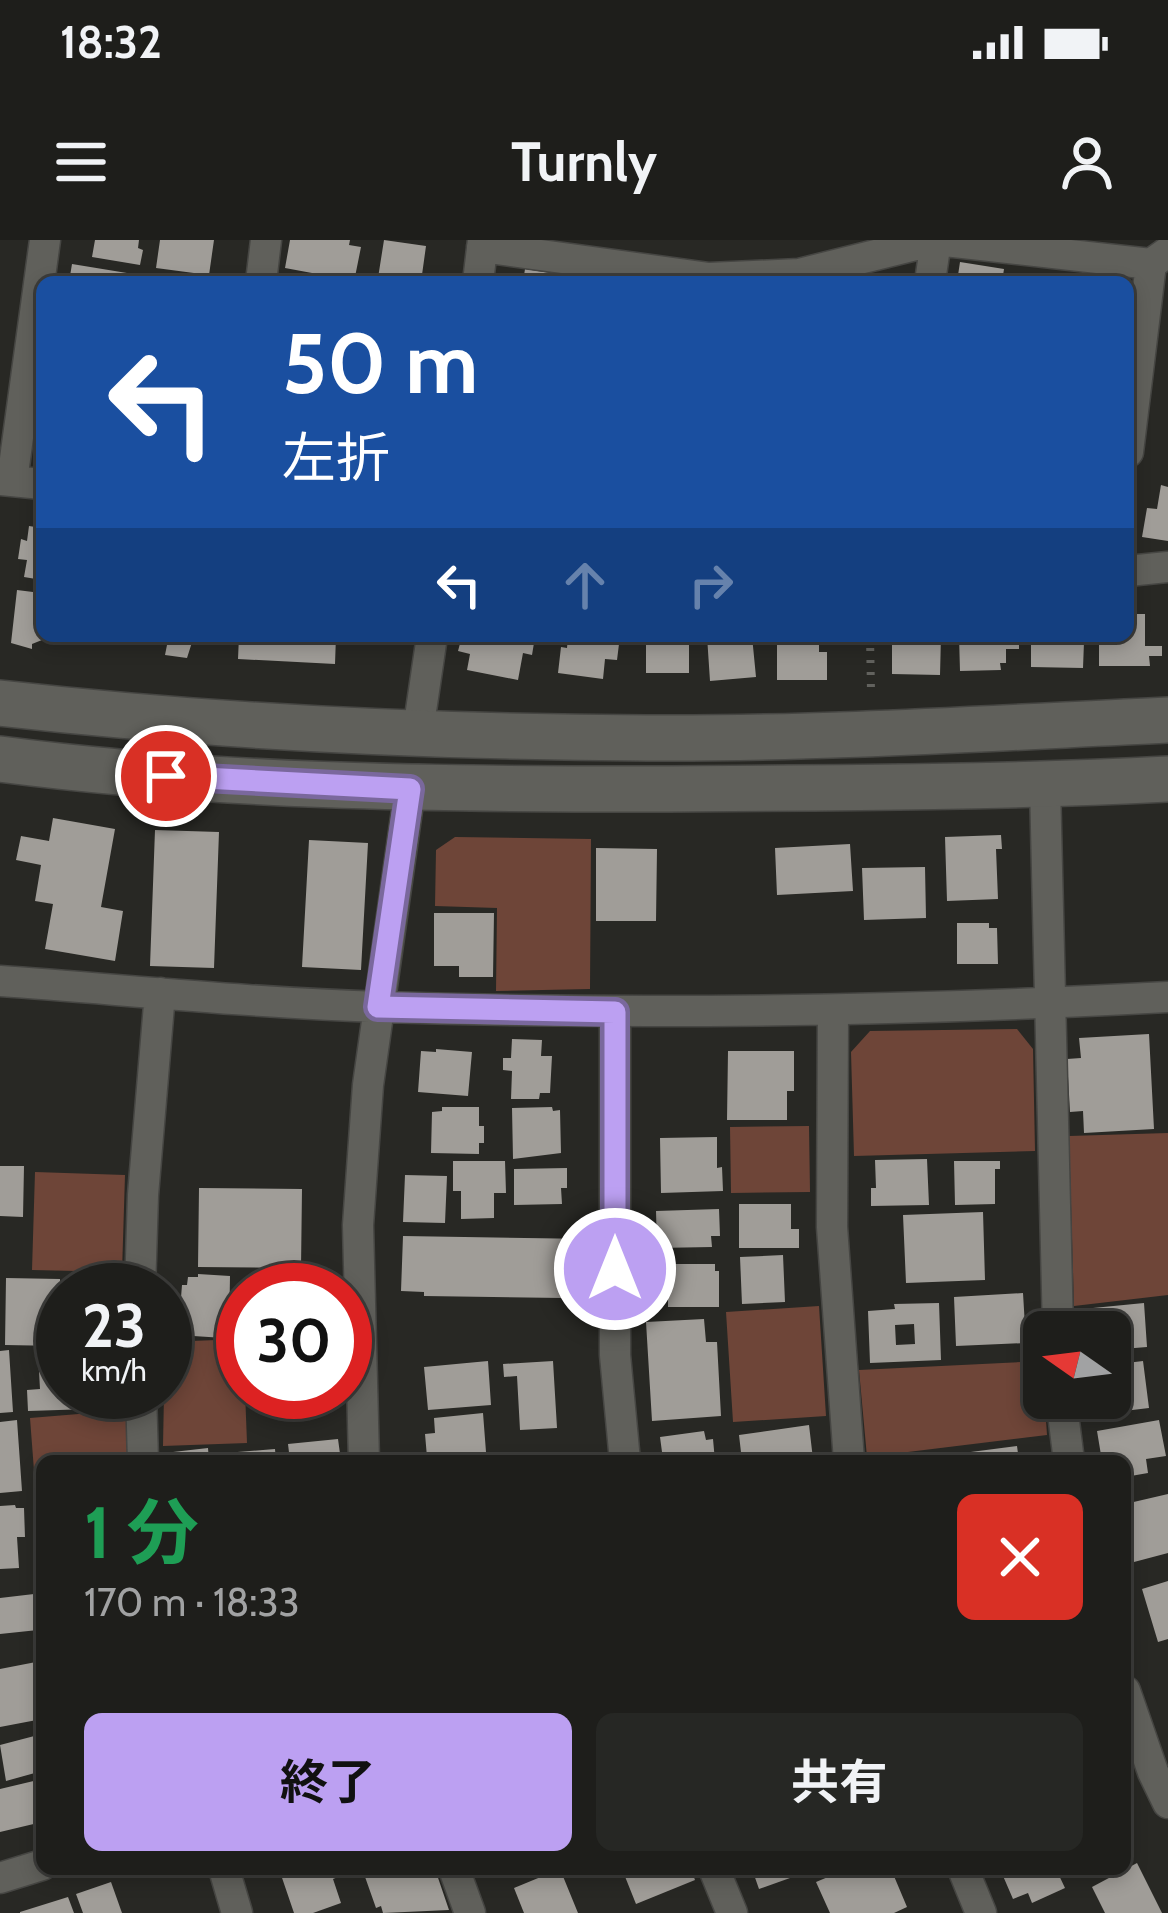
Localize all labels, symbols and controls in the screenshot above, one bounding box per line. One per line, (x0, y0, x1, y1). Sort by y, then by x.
text: 18:32 (60, 15, 162, 69)
icon: menu (48, 129, 114, 195)
text: Turnly (511, 129, 657, 195)
icon: person (1054, 129, 1120, 195)
text: 50 m (282, 312, 478, 414)
icon: left (84, 324, 240, 480)
text: 左折 (282, 425, 390, 491)
icon: left (426, 552, 492, 618)
icon: ahead (552, 552, 618, 618)
icon: right (678, 552, 744, 618)
pin (115, 725, 217, 827)
icon: arrive (133, 743, 199, 809)
position arrow (552, 1206, 678, 1332)
speed limit sign: 30 (216, 1263, 372, 1419)
text: 23 (82, 1289, 146, 1362)
north arrow (1023, 1311, 1131, 1419)
map controls (1023, 1311, 1131, 1419)
text: km/h (81, 1352, 147, 1389)
text: 1 分 (84, 1489, 199, 1576)
button: close (957, 1494, 1083, 1620)
text: 170 m · 18:33 (84, 1578, 300, 1626)
button: 終了 (84, 1713, 572, 1851)
button: 共有 (596, 1713, 1083, 1851)

